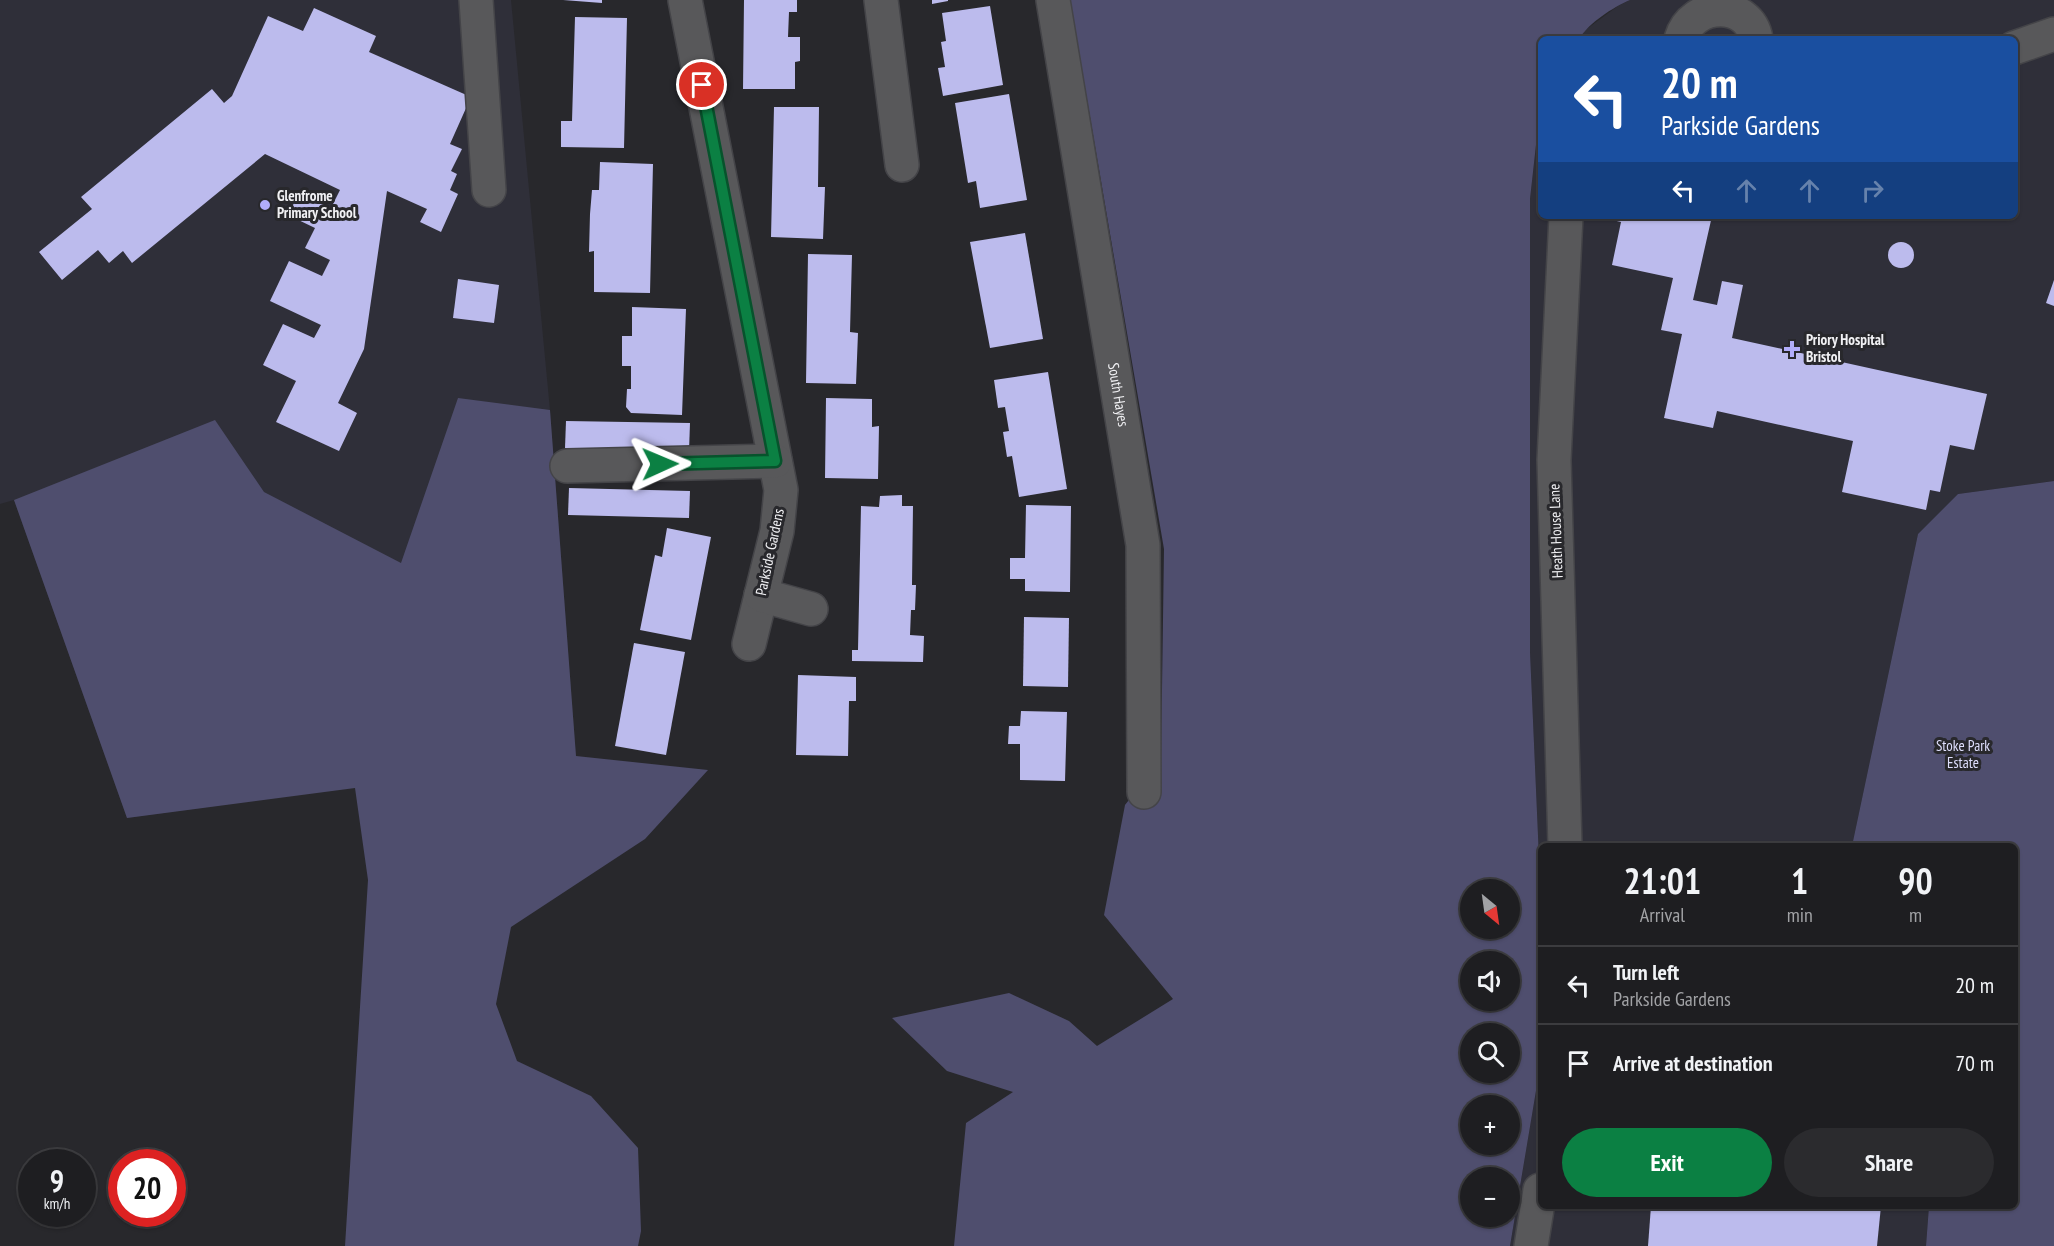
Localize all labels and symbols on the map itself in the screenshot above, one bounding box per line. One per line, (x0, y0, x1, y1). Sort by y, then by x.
pin (676, 59, 727, 110)
place label: Glenfrome Primary School (277, 186, 357, 222)
marker: Glenfrome Primary School (258, 198, 272, 212)
place label: Priory Hospital Bristol (1806, 330, 1885, 366)
marker: Priory Hospital Bristol (1783, 340, 1801, 358)
street label: South Hayes (1104, 361, 1133, 428)
position arrow (628, 432, 692, 496)
street label: Heath House Lane (1544, 484, 1567, 579)
street label: Parkside Gardens (751, 507, 788, 597)
park label: Stoke Park Estate (1936, 736, 1990, 772)
north arrow (1460, 879, 1520, 939)
speed limit sign: 20 (108, 1149, 186, 1227)

